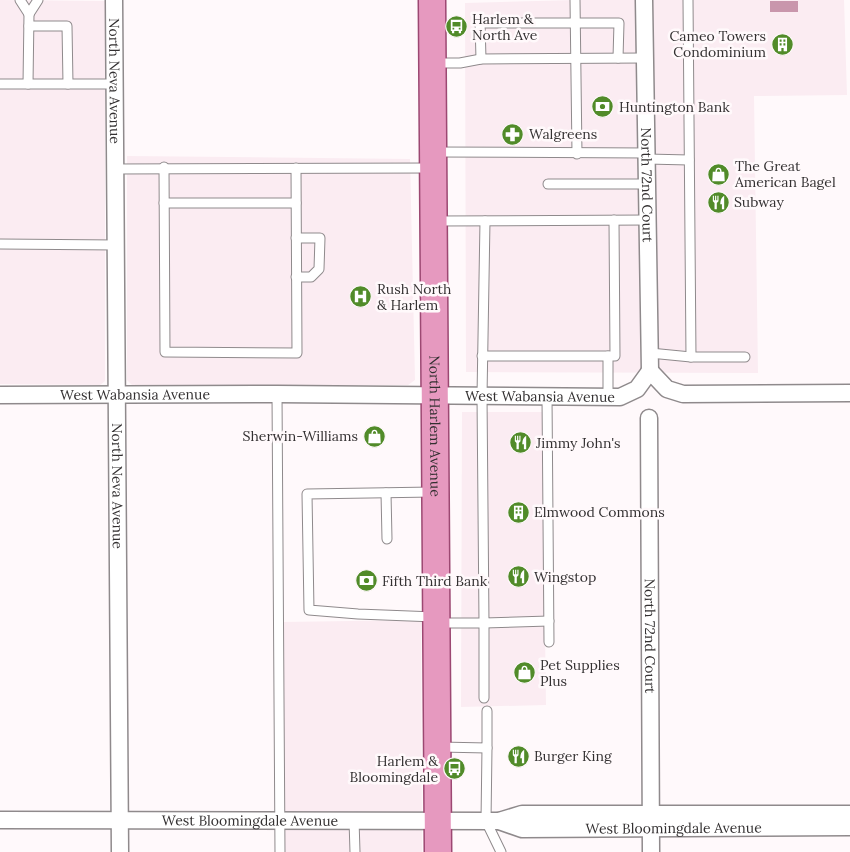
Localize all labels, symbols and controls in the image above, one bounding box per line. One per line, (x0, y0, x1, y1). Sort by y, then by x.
place label: Harlem & North Ave (472, 10, 538, 44)
bus stop icon: Harlem & North Ave (444, 15, 468, 39)
street label: North Neva Avenue (105, 18, 124, 144)
place label: Cameo Towers Condominium (670, 27, 766, 61)
building icon: Cameo Towers Condominium (770, 32, 794, 56)
bank icon: Huntington Bank (591, 95, 615, 119)
place label: Huntington Bank (619, 98, 730, 116)
pharmacy icon: Walgreens (501, 122, 525, 146)
place label: Walgreens (529, 125, 597, 143)
street label: North 72nd Court (637, 127, 657, 243)
place label: The Great American Bagel (734, 157, 836, 191)
shop icon: The Great American Bagel (707, 162, 731, 186)
restaurant icon: Subway (706, 190, 730, 214)
place label: Subway (734, 193, 784, 211)
place label: Rush North & Harlem (377, 280, 451, 314)
hospital icon: Rush North & Harlem (349, 285, 373, 309)
street label: North Harlem Avenue (426, 355, 445, 497)
street label: West Wabansia Avenue (60, 385, 210, 404)
street label: West Wabansia Avenue (465, 387, 615, 406)
street label: North Neva Avenue (108, 423, 127, 549)
shop icon: Sherwin-Williams (362, 424, 386, 448)
place label: Sherwin-Williams (242, 427, 358, 445)
restaurant icon: Jimmy John's (508, 431, 532, 455)
place label: Jimmy John's (535, 434, 621, 452)
building icon: Elmwood Commons (506, 500, 530, 524)
place label: Elmwood Commons (534, 503, 665, 521)
restaurant icon: Wingstop (506, 565, 530, 589)
place label: Wingstop (534, 568, 596, 586)
bank icon: Fifth Third Bank (354, 569, 378, 593)
place label: Fifth Third Bank (382, 572, 488, 590)
street label: North 72nd Court (641, 578, 659, 694)
place label: Pet Supplies Plus (540, 656, 620, 690)
shop icon: Pet Supplies Plus (512, 661, 536, 685)
restaurant icon: Burger King (506, 744, 530, 768)
place label: Burger King (534, 747, 612, 765)
place label: Harlem & Bloomingdale (350, 752, 438, 786)
bus stop icon: Harlem & Bloomingdale (442, 757, 466, 781)
street label: West Bloomingdale Avenue (162, 811, 339, 830)
street label: West Bloomingdale Avenue (585, 819, 762, 838)

